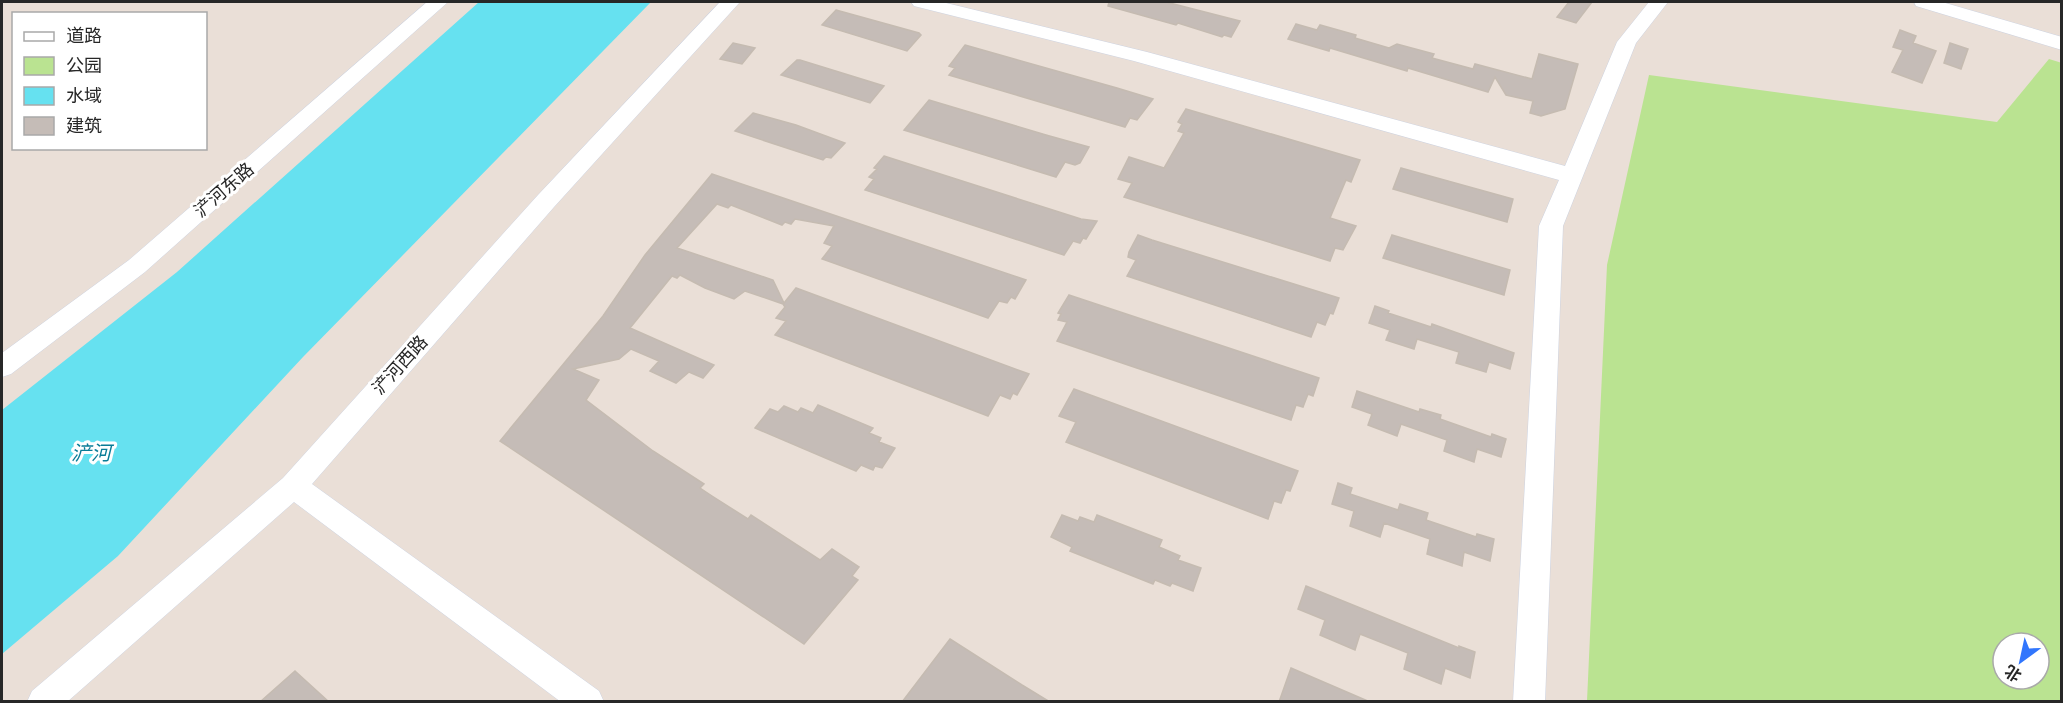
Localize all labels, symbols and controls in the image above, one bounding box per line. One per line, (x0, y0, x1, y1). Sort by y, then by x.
legend (12, 12, 207, 150)
text: 道路 (66, 24, 102, 46)
text: 公园 (66, 54, 102, 76)
text: 水域 (66, 84, 102, 106)
text: 建筑 (66, 114, 102, 136)
street label: 浐河东路 (189, 157, 258, 221)
street label: 浐河西路 (367, 330, 432, 398)
water label: 浐河 (71, 440, 115, 464)
north arrow (1991, 631, 2051, 691)
text: 北 (2001, 662, 2024, 686)

